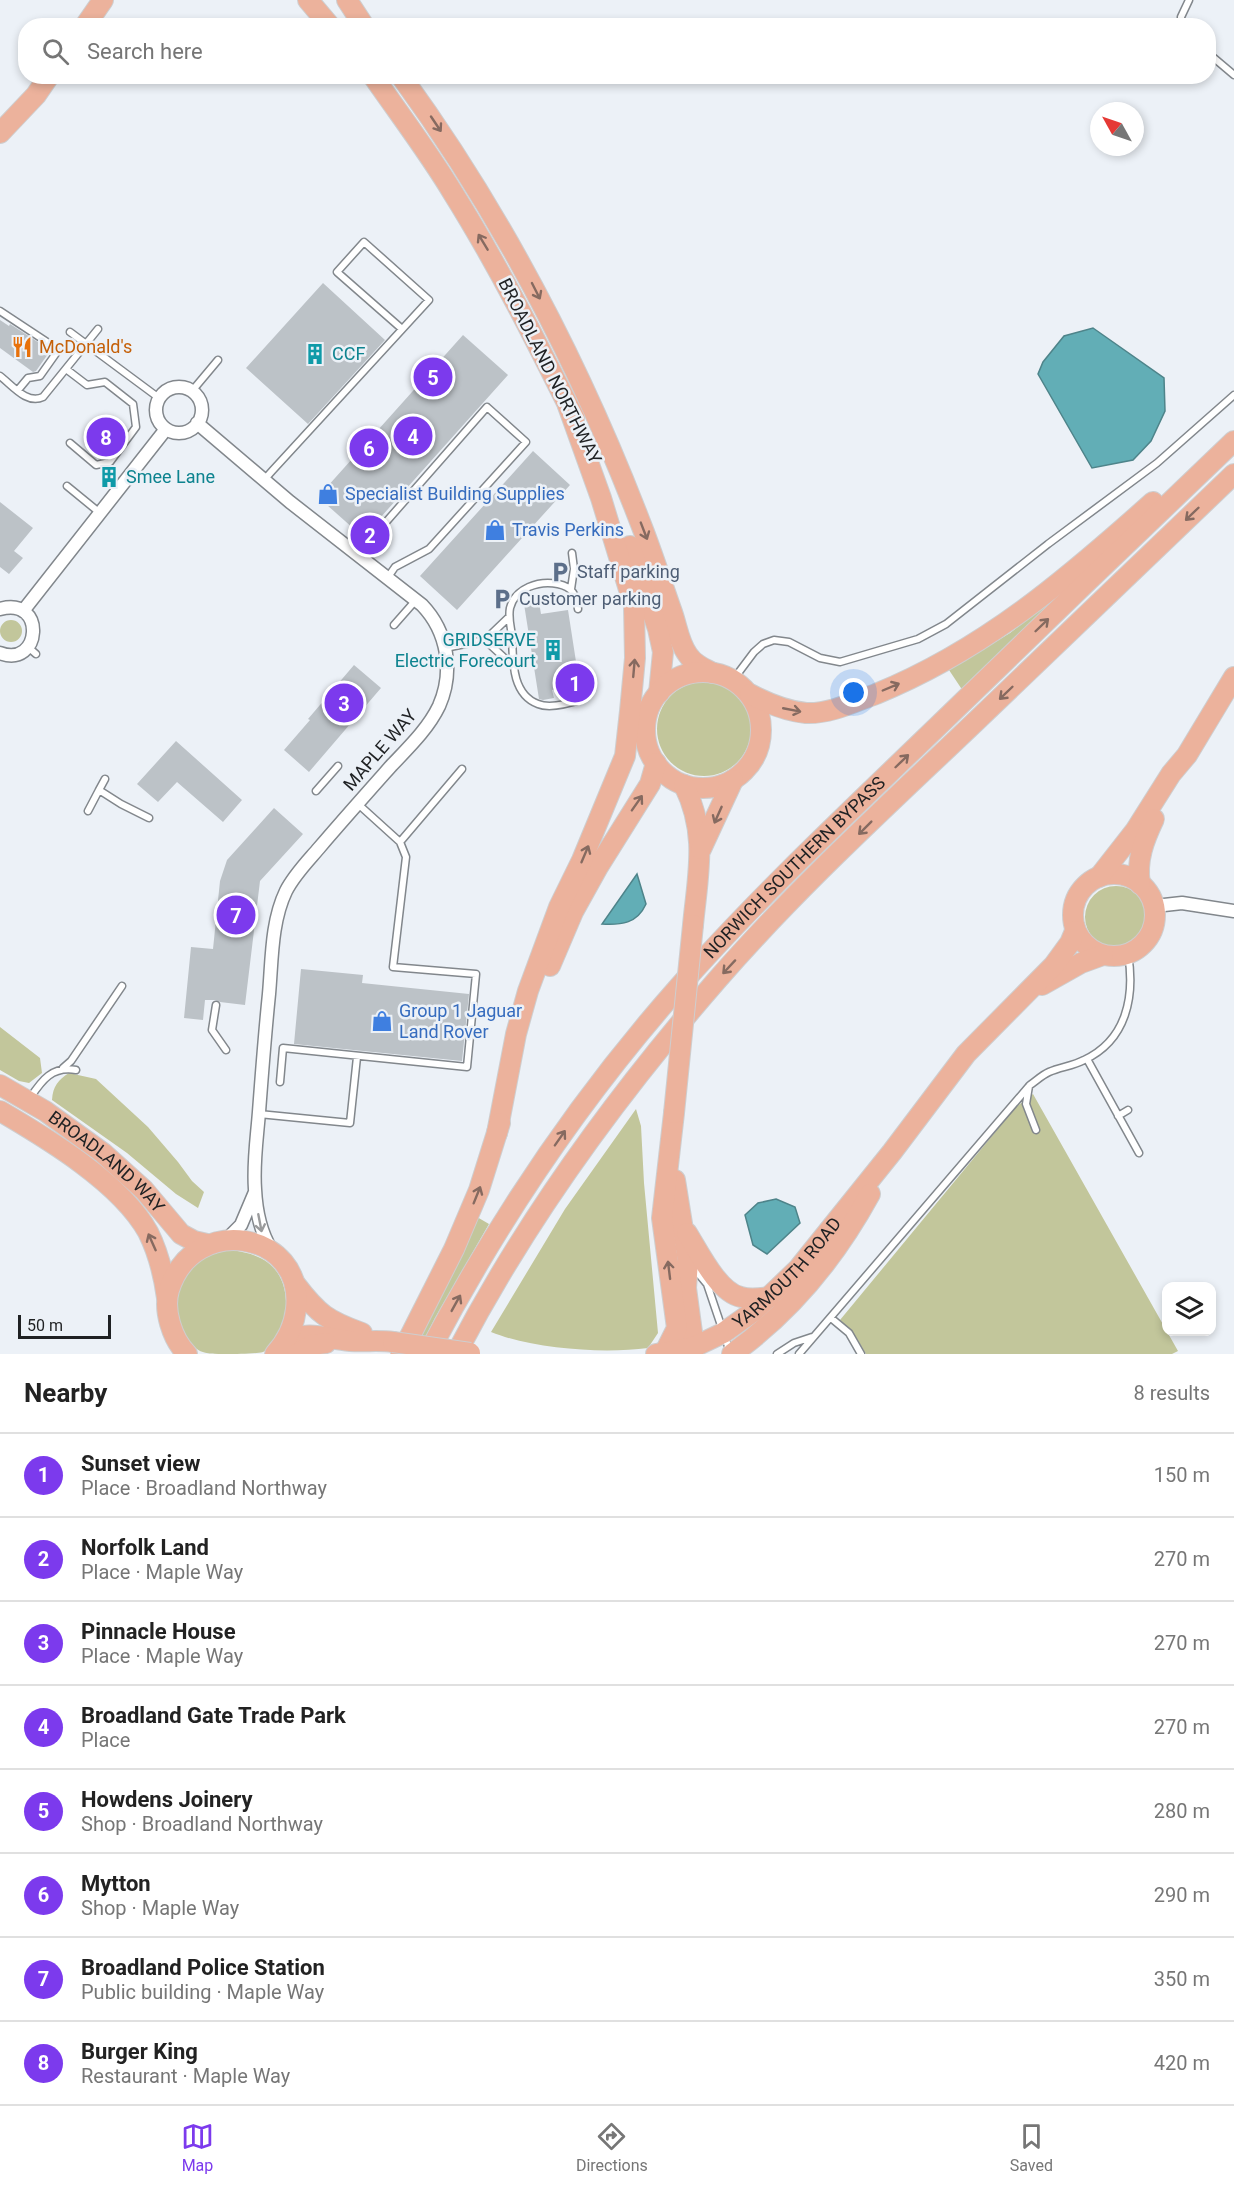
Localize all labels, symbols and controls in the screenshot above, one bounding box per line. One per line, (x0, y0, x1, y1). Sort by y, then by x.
search box (18, 18, 1216, 84)
icon: search (39, 35, 72, 68)
text: Search here (87, 39, 203, 64)
north arrow (1090, 102, 1144, 156)
one-way arrow (430, 115, 442, 132)
one-way arrow (477, 234, 489, 251)
street label: BROADLAND NORTHWAY (494, 275, 606, 467)
one-way arrow (530, 282, 542, 299)
restaurant icon: McDonald's (10, 335, 34, 359)
place label: McDonald's (39, 336, 132, 357)
building icon: CCF (303, 342, 327, 366)
place label: CCF (332, 343, 365, 364)
pin: 5 (414, 354, 452, 400)
pin: 8 (86, 414, 126, 460)
pin: 4 (394, 414, 432, 458)
pin: 6 (350, 426, 388, 470)
building icon: Smee Lane (97, 465, 121, 489)
place label: Smee Lane (126, 466, 215, 487)
shop icon: Specialist Building Supplies (316, 482, 340, 506)
place label: Specialist Building Supplies (345, 483, 565, 504)
one-way arrow (1184, 507, 1199, 521)
pin: 2 (350, 512, 389, 558)
shop icon: Travis Perkins (483, 518, 507, 542)
place label: Travis Perkins (512, 519, 624, 540)
one-way arrow (639, 521, 650, 540)
parking icon: Staff parking (548, 560, 572, 584)
place label: Staff parking (577, 561, 680, 582)
parking icon: Customer parking (490, 587, 514, 611)
place label: Customer parking (519, 588, 661, 609)
one-way arrow (1035, 618, 1050, 633)
place label: GRIDSERVE Electric Forecourt (395, 629, 536, 671)
building icon: GRIDSERVE Electric Forecourt (541, 638, 565, 662)
one-way arrow (629, 658, 640, 678)
pin: 1 (556, 660, 594, 706)
your location (839, 678, 868, 707)
pin: 3 (324, 680, 364, 726)
one-way arrow (881, 681, 900, 692)
one-way arrow (998, 685, 1013, 700)
street label: MAPLE WAY (339, 705, 421, 795)
one-way arrow (782, 705, 801, 716)
one-way arrow (894, 754, 909, 768)
street label: NORWICH SOUTHERN BYPASS (699, 772, 889, 962)
one-way arrow (631, 796, 643, 812)
one-way arrow (711, 805, 723, 823)
one-way arrow (858, 821, 873, 835)
one-way arrow (580, 845, 591, 863)
pin: 7 (216, 892, 256, 938)
one-way arrow (721, 960, 736, 975)
place label: Group 1 Jaguar Land Rover (399, 1000, 522, 1042)
shop icon: Group 1 Jaguar Land Rover (370, 1009, 394, 1033)
street label: BROADLAND WAY (45, 1106, 169, 1217)
one-way arrow (554, 1130, 566, 1147)
one-way arrow (472, 1186, 483, 1204)
one-way arrow (255, 1213, 266, 1233)
street label: YARMOUTH ROAD (728, 1213, 845, 1333)
one-way arrow (145, 1233, 157, 1251)
one-way arrow (663, 1261, 674, 1280)
map controls (1162, 1282, 1216, 1336)
button: layers (1162, 1282, 1216, 1336)
one-way arrow (451, 1295, 463, 1312)
scale bar (18, 1312, 111, 1340)
text: 50 m (27, 1316, 63, 1335)
text: Nearby (24, 1378, 107, 1408)
text: 8 results (1134, 1381, 1210, 1405)
text: Sunset view (81, 1451, 200, 1476)
text: 1 (38, 1463, 49, 1487)
text: 150 m (1154, 1463, 1210, 1487)
text: Place · Broadland Northway (81, 1476, 327, 1500)
text: Norfolk Land (81, 1535, 209, 1560)
text: 2 (38, 1547, 49, 1571)
text: 270 m (1154, 1547, 1210, 1571)
text: Place · Maple Way (81, 1560, 243, 1584)
text: Pinnacle House (81, 1619, 236, 1644)
text: 3 (38, 1631, 49, 1655)
text: 270 m (1154, 1631, 1210, 1655)
text: Place · Maple Way (81, 1644, 243, 1668)
text: Broadland Gate Trade Park (81, 1703, 346, 1728)
text: 4 (38, 1715, 49, 1739)
text: 270 m (1154, 1715, 1210, 1739)
text: Place (81, 1728, 130, 1752)
text: Howdens Joinery (81, 1787, 253, 1812)
text: 5 (38, 1799, 49, 1823)
text: 280 m (1154, 1799, 1210, 1823)
text: Shop · Broadland Northway (81, 1812, 323, 1836)
text: Mytton (81, 1871, 151, 1896)
text: 6 (38, 1883, 49, 1907)
text: 290 m (1154, 1883, 1210, 1907)
text: Shop · Maple Way (81, 1896, 239, 1920)
text: Broadland Police Station (81, 1955, 325, 1980)
text: 7 (38, 1967, 49, 1991)
text: 350 m (1154, 1967, 1210, 1991)
text: Public building · Maple Way (81, 1980, 324, 2004)
text: Burger King (81, 2039, 198, 2064)
text: 8 (38, 2051, 49, 2075)
text: 420 m (1154, 2051, 1210, 2075)
text: Restaurant · Maple Way (81, 2064, 290, 2088)
tab: Map (181, 2120, 214, 2175)
tab: Directions (576, 2120, 648, 2175)
tab: Saved (1010, 2120, 1053, 2175)

